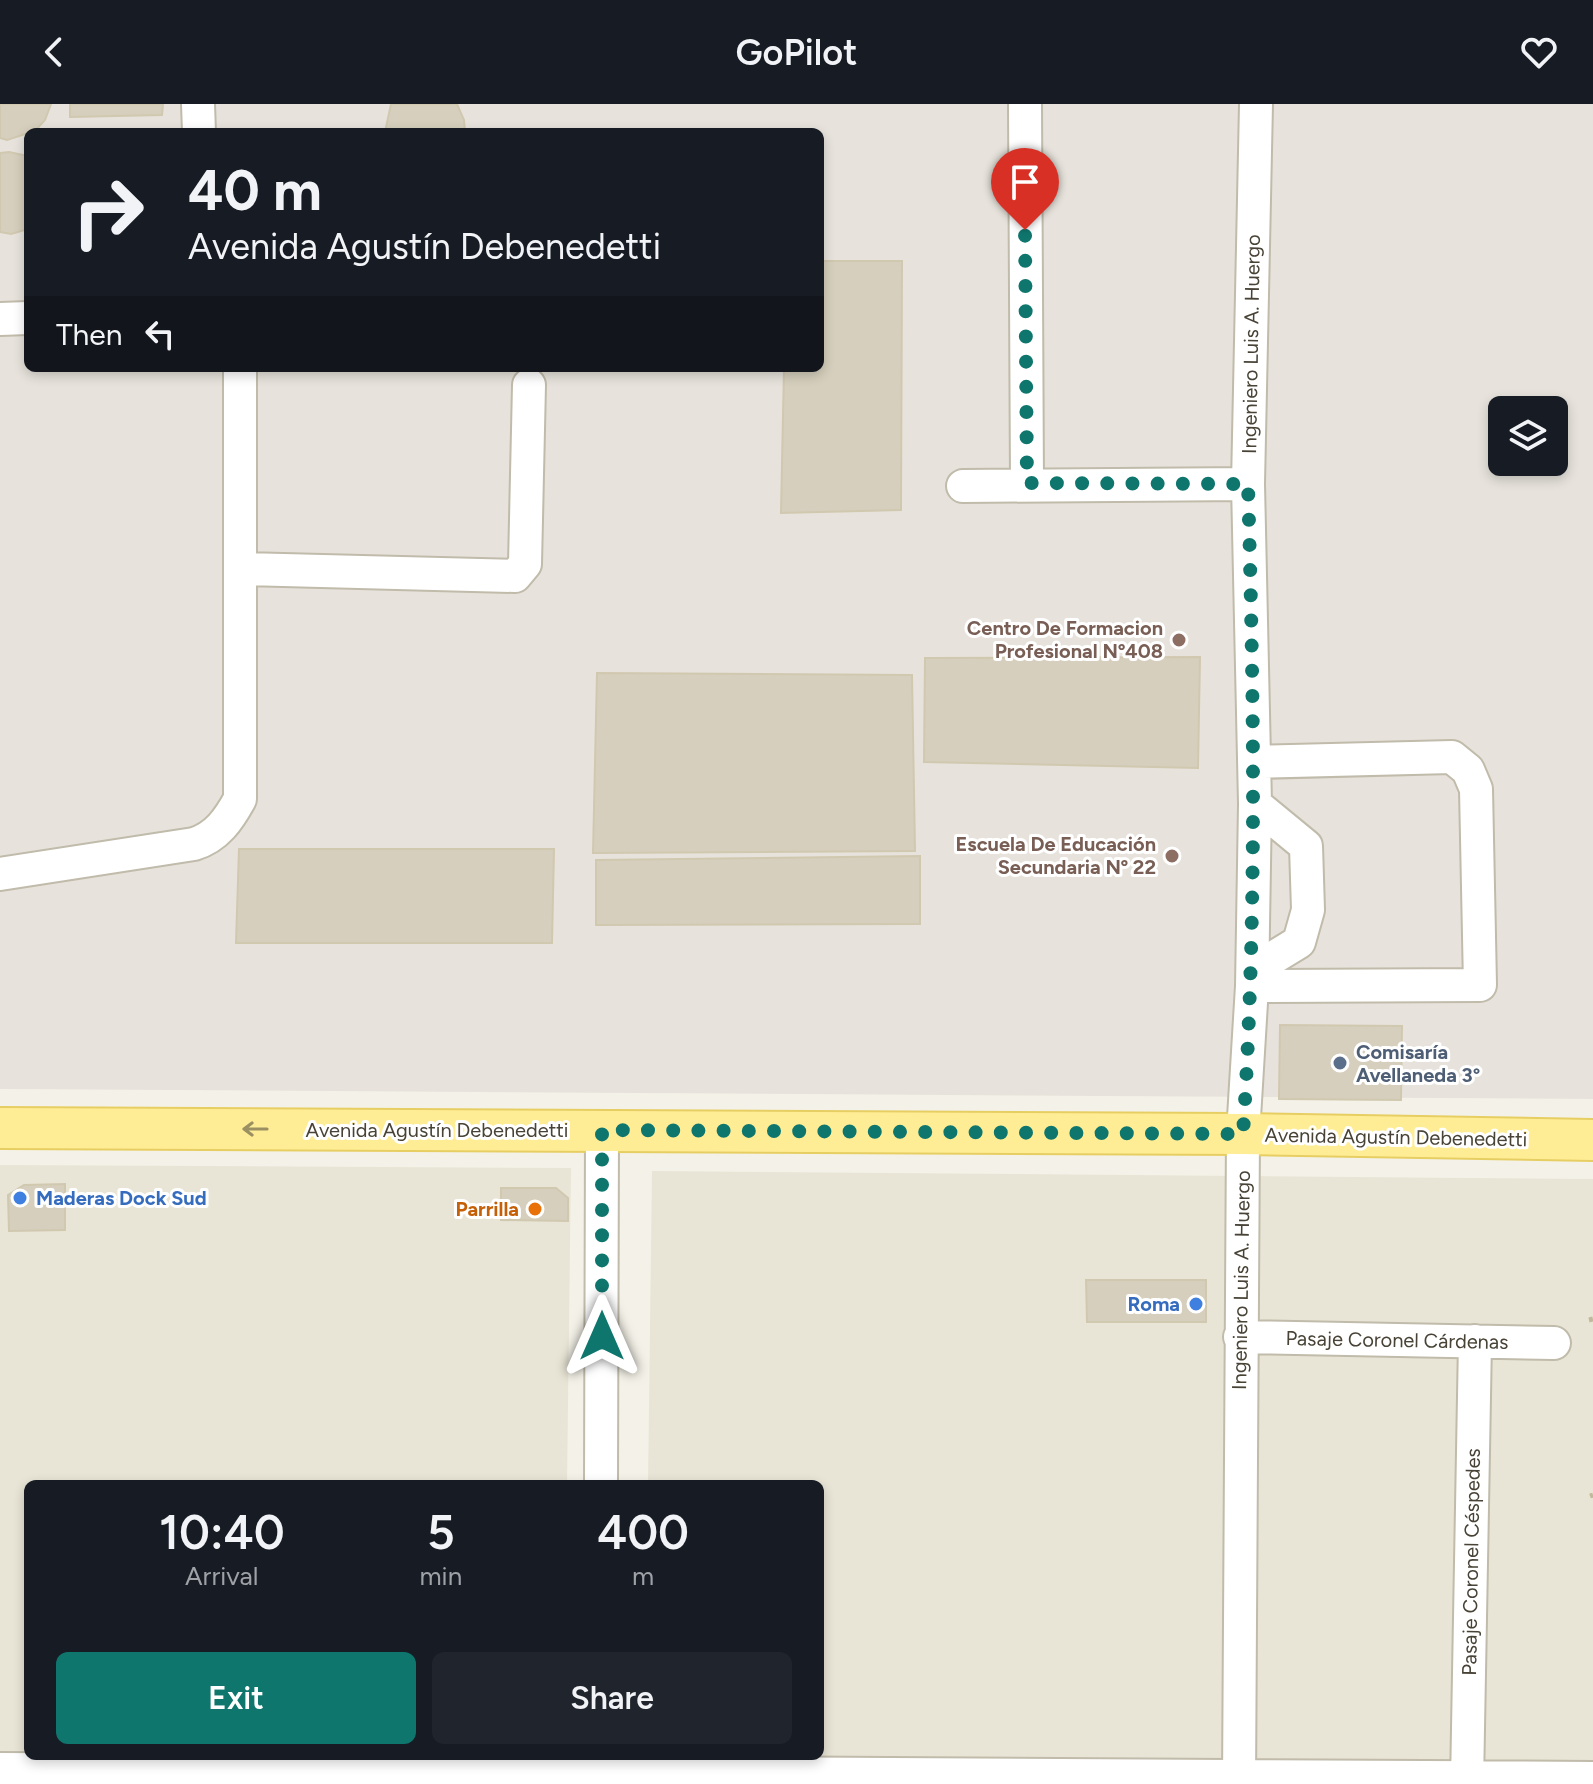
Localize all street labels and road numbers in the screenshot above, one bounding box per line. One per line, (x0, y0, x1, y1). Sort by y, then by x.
street label: Ingeniero Luis A. Huergo (1237, 234, 1265, 454)
street label: Avenida Agustín Debenedetti (306, 1118, 568, 1142)
street label: Avenida Agustín Debenedetti (1264, 1123, 1528, 1151)
street label: Ingeniero Luis A. Huergo (1227, 1170, 1255, 1390)
street label: Pasaje Coronel Cárdenas (1285, 1326, 1509, 1354)
street label: Pasaje Coronel Céspedes (1457, 1448, 1485, 1676)

